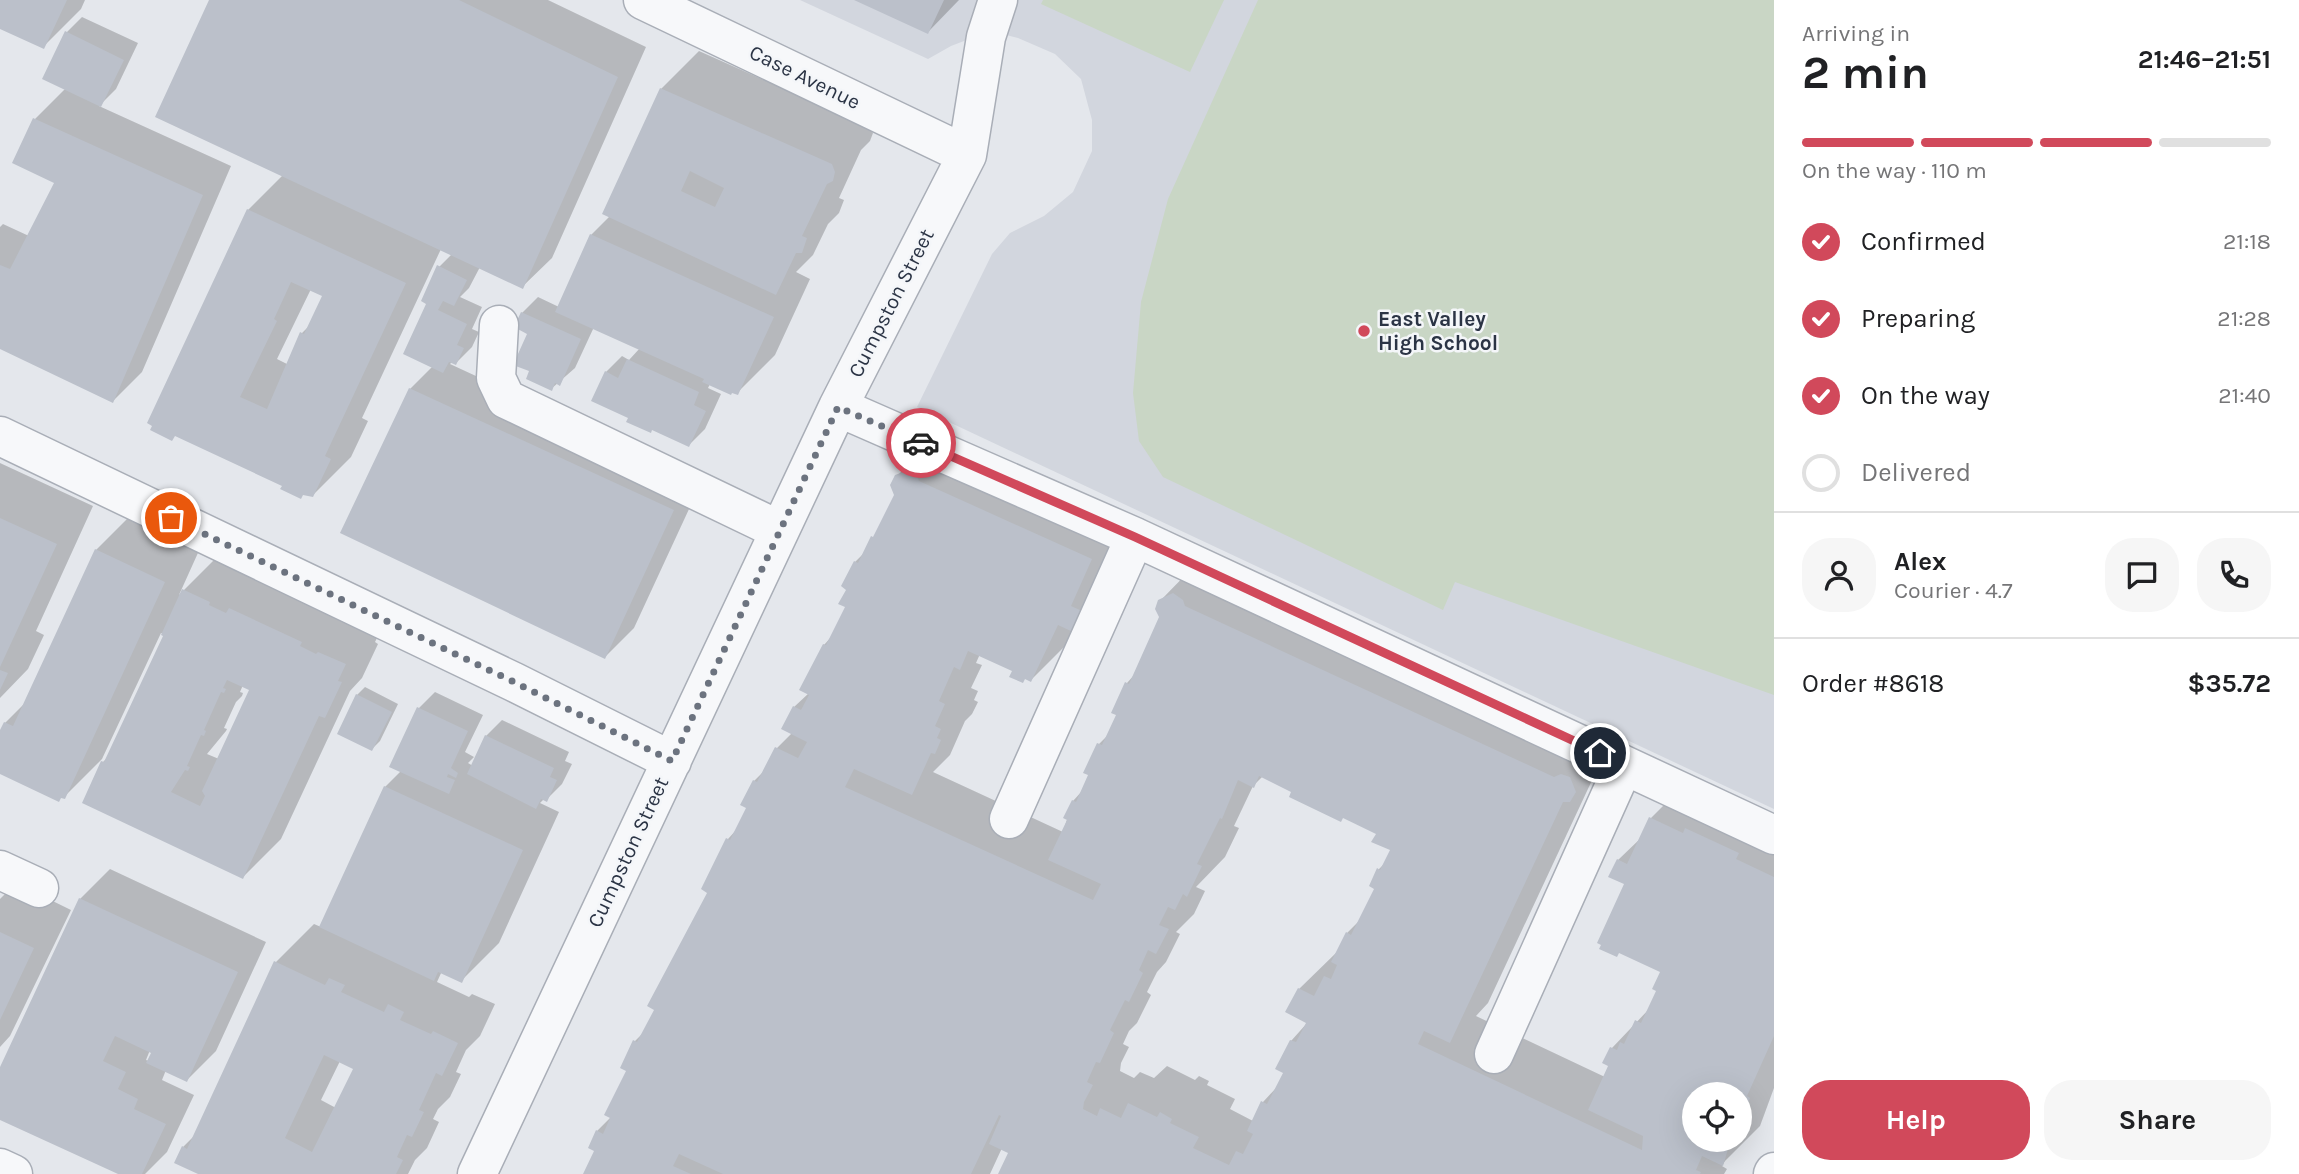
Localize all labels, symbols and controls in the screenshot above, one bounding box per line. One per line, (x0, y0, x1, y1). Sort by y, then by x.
text: Arriving in (1802, 20, 1910, 47)
street label: Case Avenue (746, 40, 864, 114)
text: 21:46–21:51 (2138, 44, 2271, 75)
text: 2 min (1802, 46, 1929, 100)
text: On the way · 110 m (1802, 157, 1987, 184)
icon: check (1802, 223, 1840, 261)
street label: Cumpston Street (843, 225, 939, 381)
text: Confirmed (1861, 226, 1986, 257)
text: 21:18 (2223, 228, 2271, 255)
icon: check (1802, 300, 1840, 338)
text: Preparing (1861, 303, 1975, 334)
text: 21:28 (2217, 305, 2271, 332)
place label: East Valley High School (1378, 307, 1498, 355)
marker: East Valley High School (1356, 323, 1372, 339)
icon: check (1802, 377, 1840, 415)
text: On the way (1861, 380, 1990, 411)
text: 21:40 (2218, 382, 2271, 409)
courier (886, 408, 956, 478)
icon: car (902, 424, 940, 462)
text: Delivered (1861, 457, 1971, 488)
pin (141, 488, 201, 548)
icon: bag (152, 499, 190, 537)
button: person (1802, 538, 1876, 612)
button: chat (2105, 538, 2179, 612)
button: phone (2197, 538, 2271, 612)
text: Alex (1894, 546, 1946, 577)
text: Courier · 4.7 (1894, 577, 2013, 604)
text: Order #8618 (1802, 668, 1944, 699)
text: $35.72 (2188, 668, 2271, 699)
pin (1570, 723, 1630, 783)
icon: home (1581, 734, 1619, 772)
street label: Cumpston Street (583, 773, 673, 931)
button: Help (1802, 1080, 2030, 1160)
button: Share (2044, 1080, 2271, 1160)
map controls (1682, 1082, 1752, 1152)
button: locate (1682, 1082, 1752, 1152)

